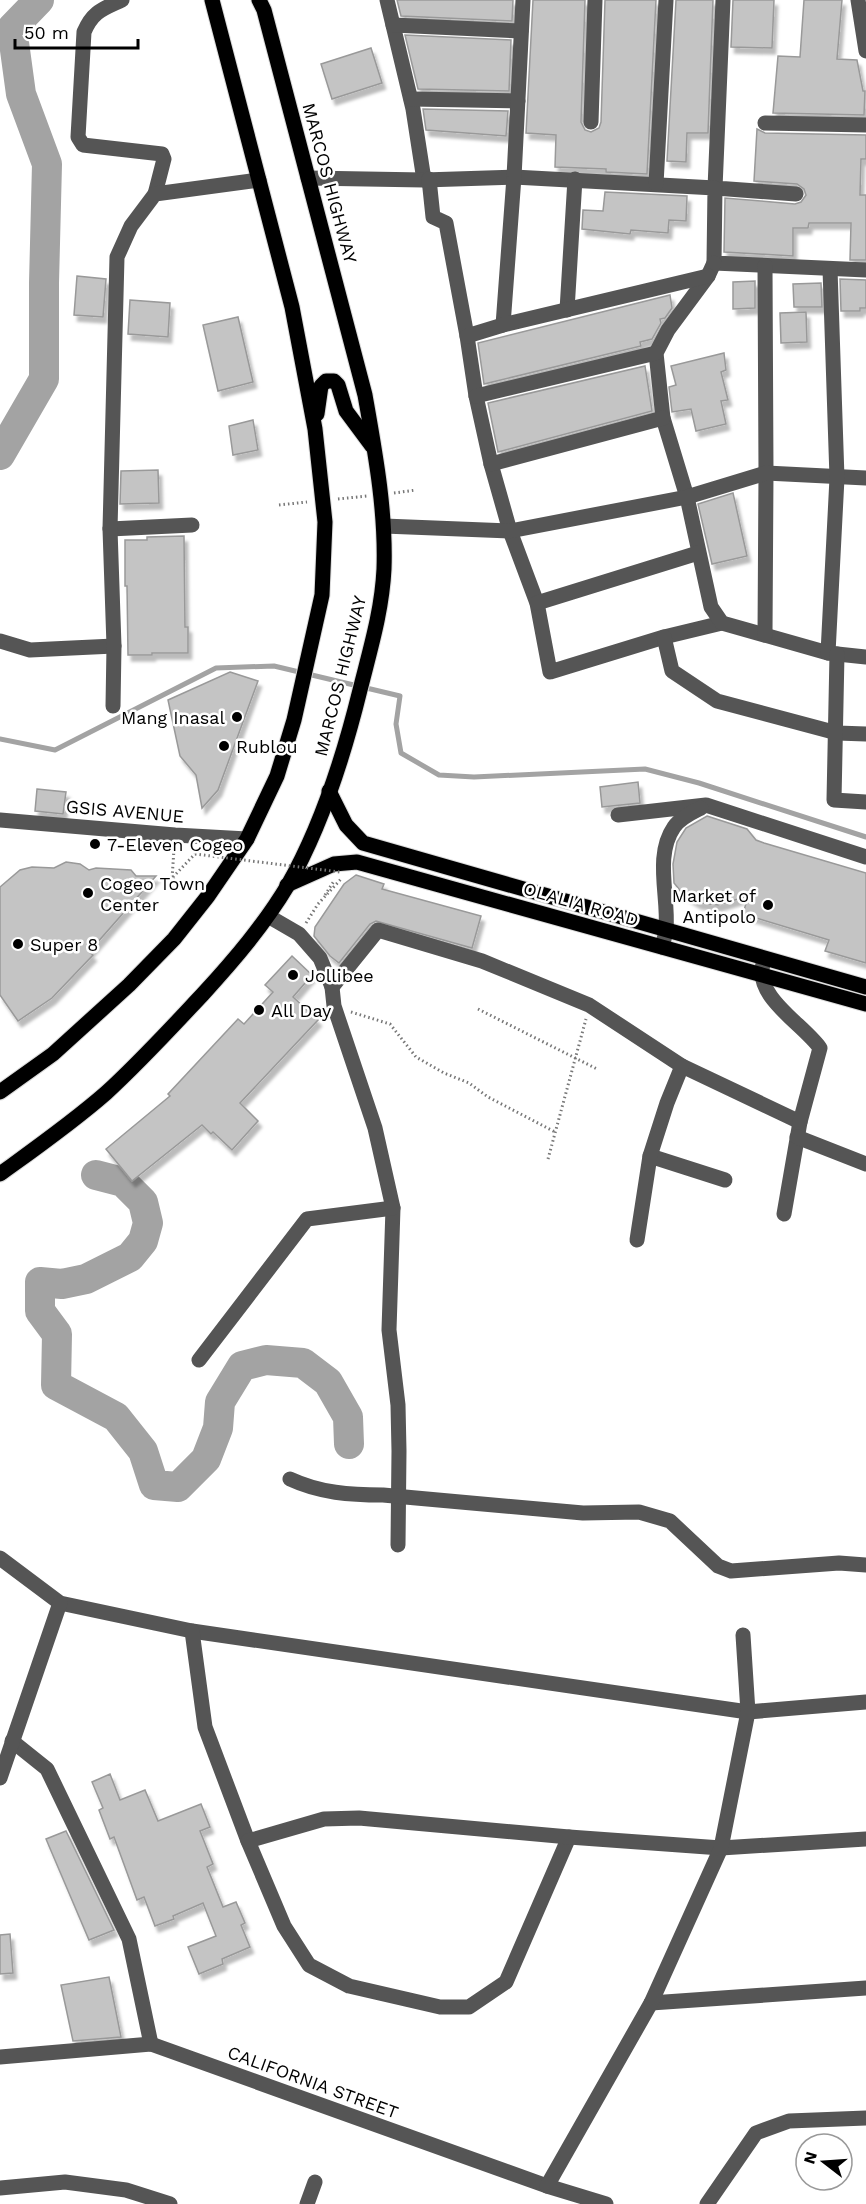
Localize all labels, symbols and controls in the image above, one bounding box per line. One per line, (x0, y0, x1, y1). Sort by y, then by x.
scale bar (15, 12, 138, 50)
text: 50 m (24, 22, 69, 43)
street label: MARCOS HIGHWAY (299, 101, 362, 266)
street label: MARCOS HIGHWAY (310, 593, 370, 759)
place label: Mang Inasal (121, 707, 225, 728)
marker: Mang Inasal (230, 710, 244, 724)
place label: Rublou (236, 736, 298, 757)
marker: Rublou (217, 739, 231, 753)
street label: GSIS AVENUE (65, 795, 185, 827)
place label: 7-Eleven Cogeo (107, 834, 243, 855)
marker: 7-Eleven Cogeo (88, 837, 102, 851)
place label: Cogeo Town Center (100, 873, 205, 915)
street label: OLALIA ROAD (521, 877, 641, 931)
place label: Market of Antipolo (672, 885, 756, 927)
marker: Cogeo Town Center (81, 886, 95, 900)
marker: Market of Antipolo (761, 898, 775, 912)
place label: Super 8 (30, 934, 98, 955)
marker: Super 8 (11, 937, 25, 951)
place label: Jollibee (305, 965, 374, 986)
marker: Jollibee (286, 968, 300, 982)
place label: All Day (271, 1000, 332, 1021)
marker: All Day (252, 1003, 266, 1017)
street label: CALIFORNIA STREET (225, 2041, 401, 2123)
north arrow (794, 2132, 854, 2192)
text: N (799, 2149, 821, 2166)

